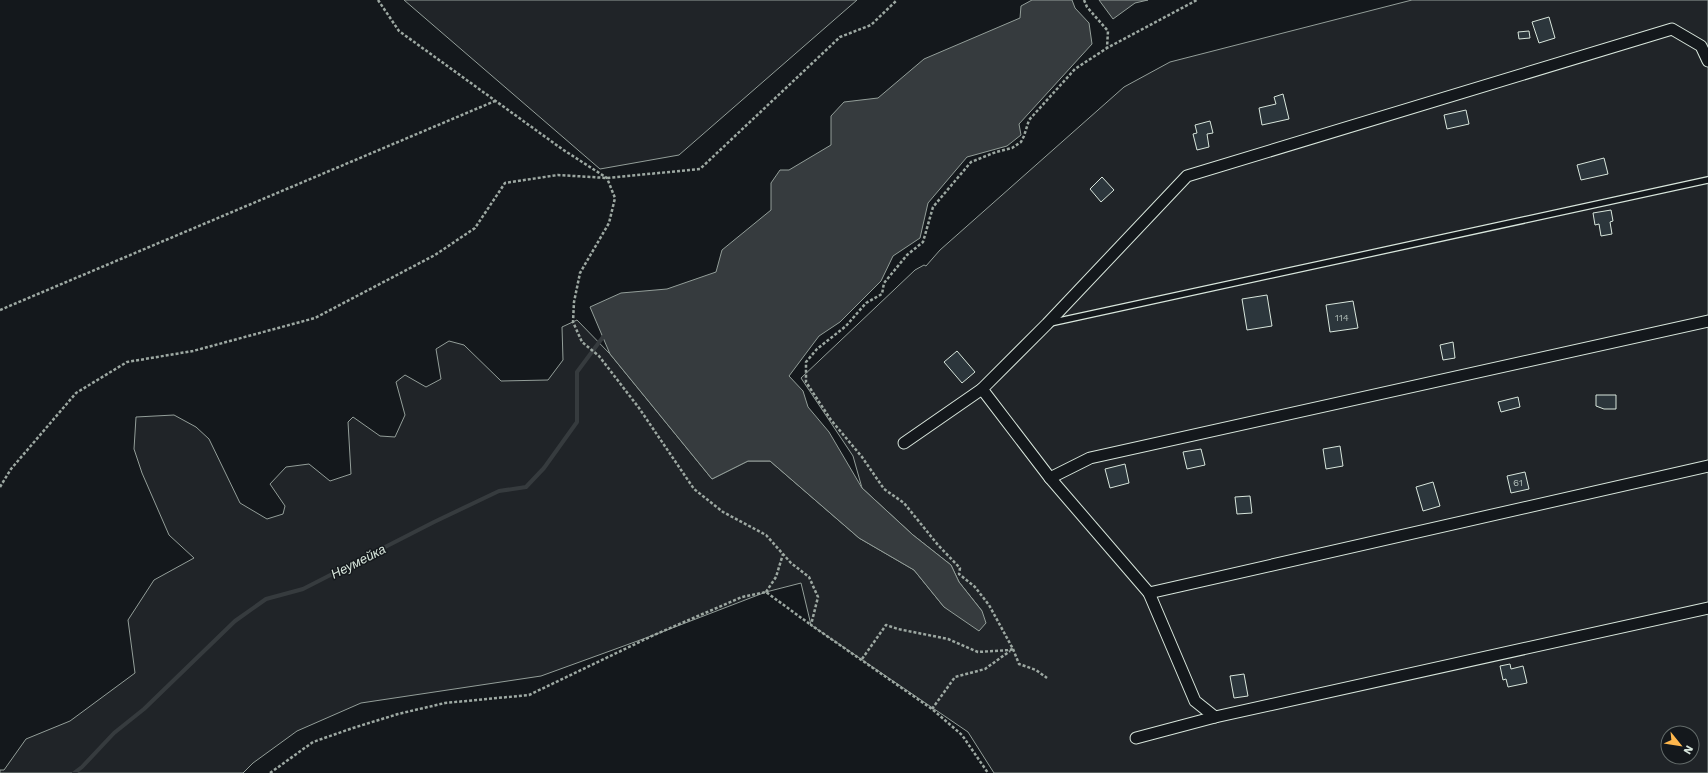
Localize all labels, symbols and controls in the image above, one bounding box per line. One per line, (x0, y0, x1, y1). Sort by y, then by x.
house number: 114 (1335, 312, 1349, 323)
house number: 61 (1513, 477, 1523, 488)
water label: Неумейка (328, 541, 388, 582)
north arrow (1660, 725, 1700, 765)
text: N (1681, 743, 1696, 757)

